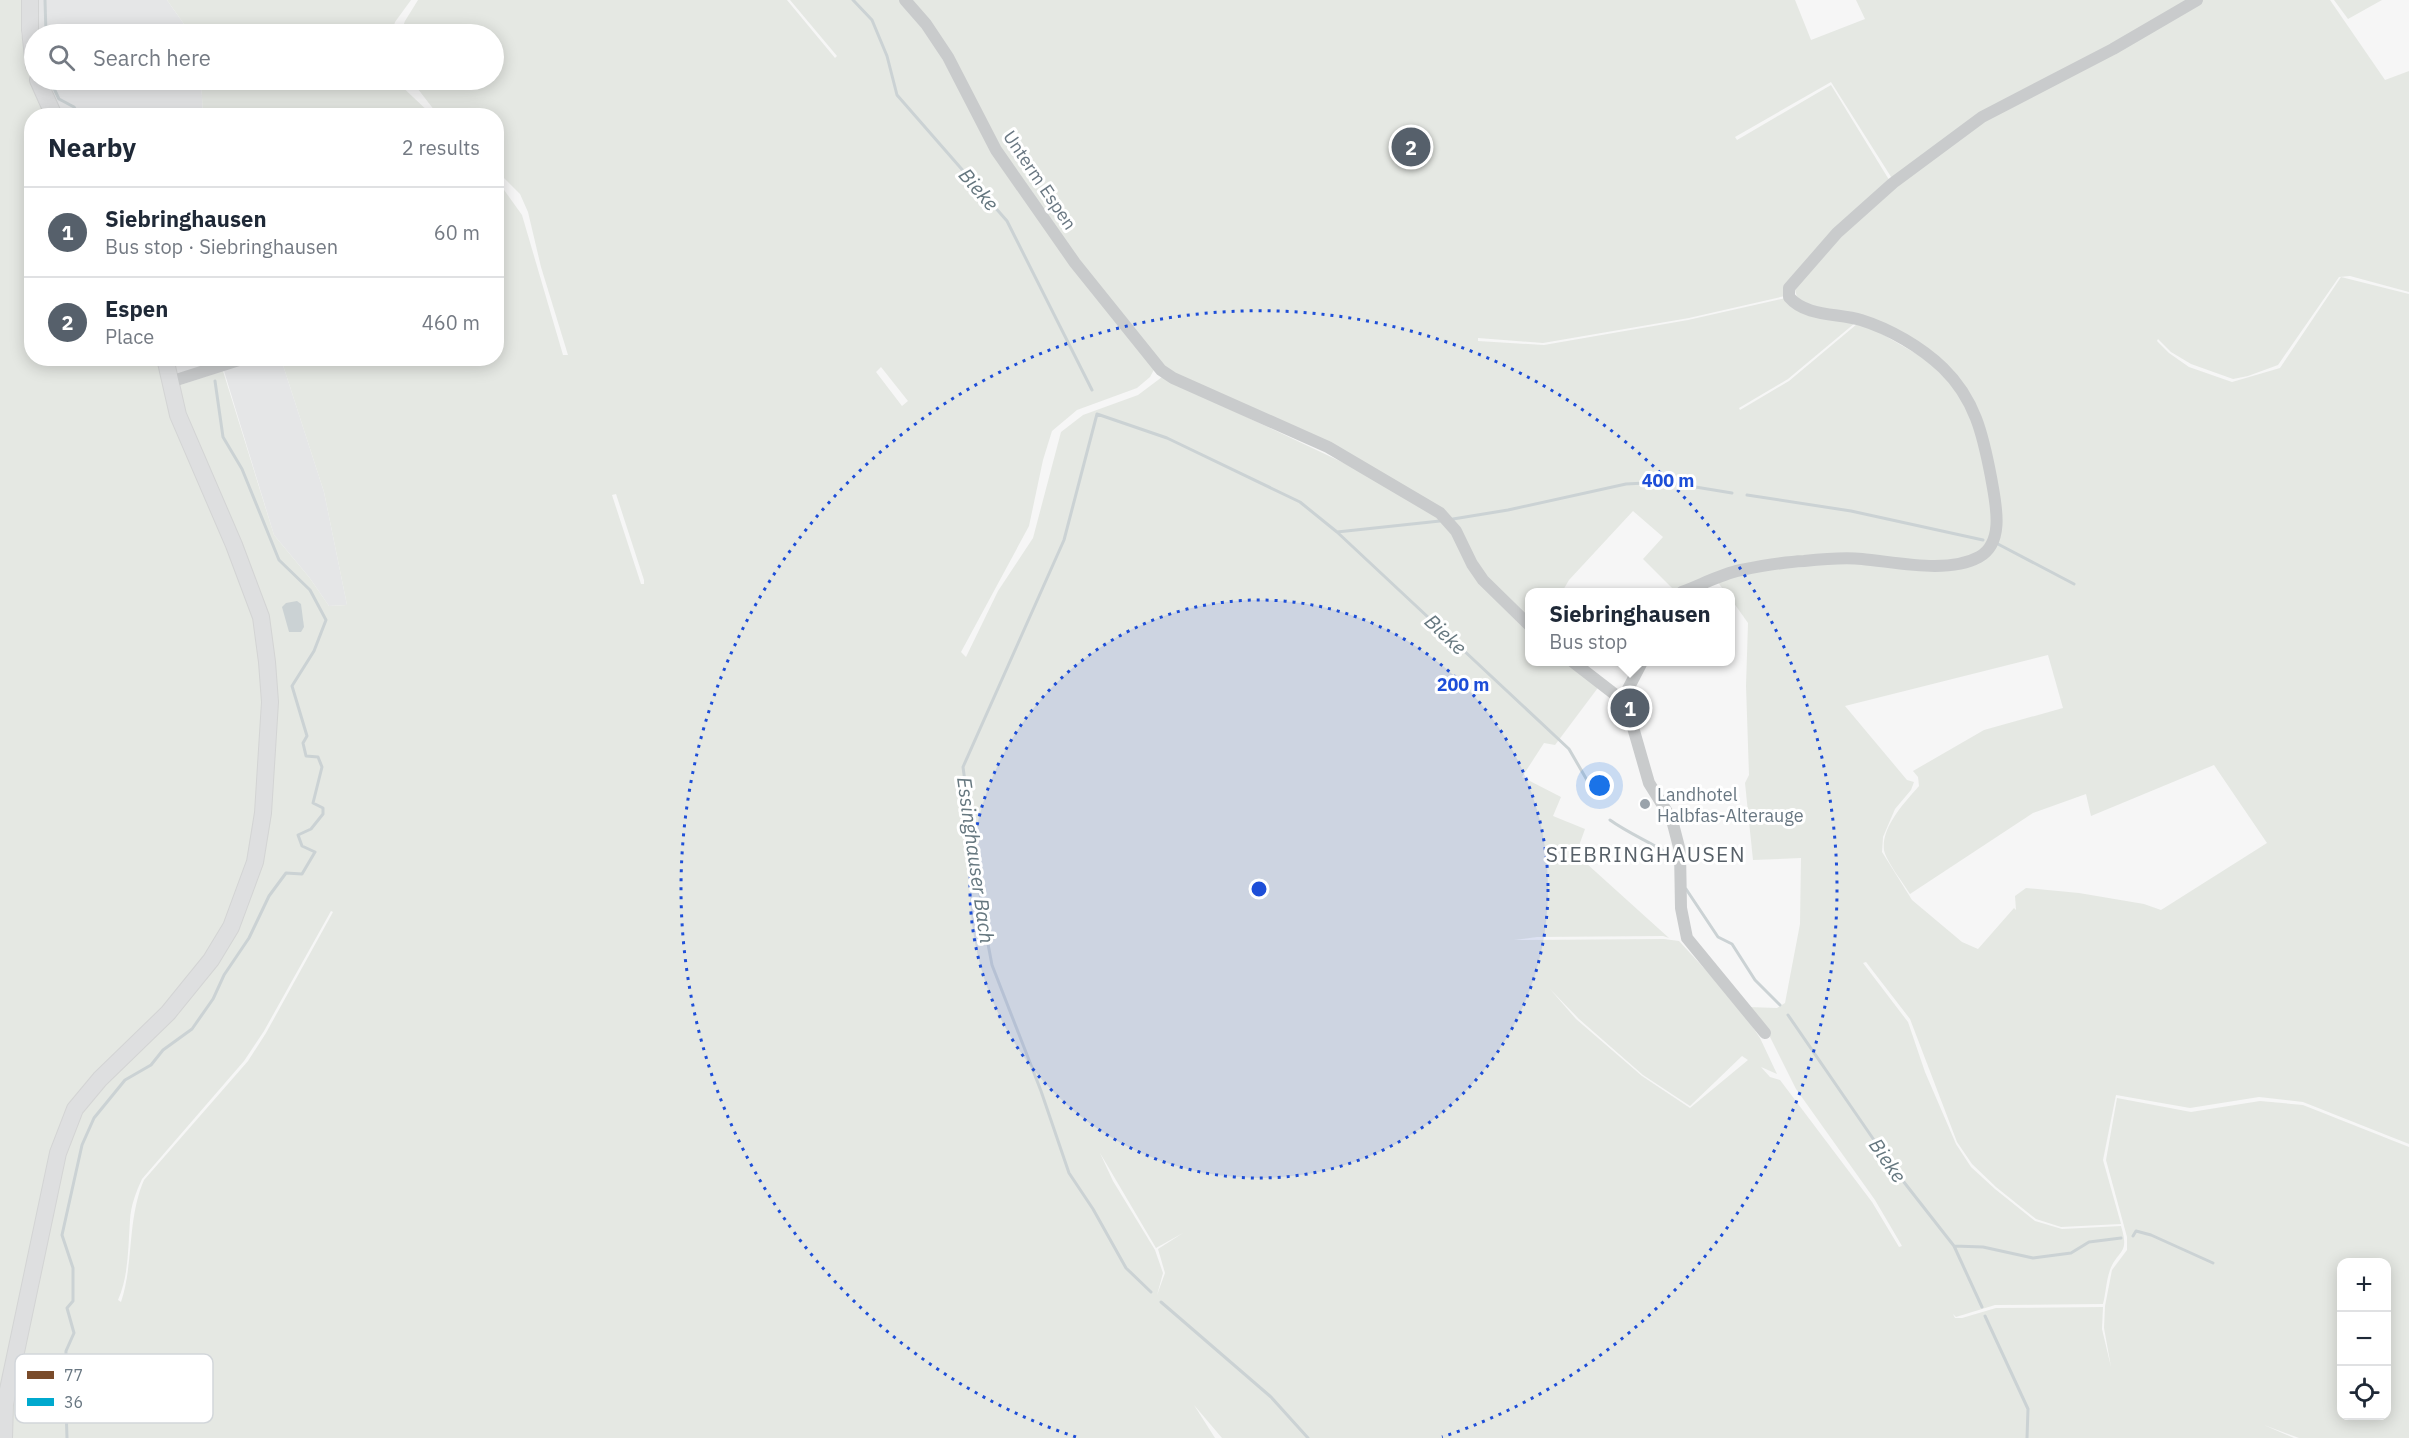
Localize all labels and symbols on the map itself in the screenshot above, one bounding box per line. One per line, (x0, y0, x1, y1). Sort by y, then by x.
pin: 2 (1392, 124, 1430, 170)
street label: Unterm Espen (998, 126, 1082, 234)
water label: Bieke (953, 162, 1005, 216)
text: 400 m (1642, 469, 1694, 492)
water label: Bieke (1419, 608, 1473, 660)
text: 200 m (1437, 673, 1489, 696)
pin: 1 (1610, 686, 1650, 730)
your location (1585, 771, 1614, 800)
water label: Essinghauser Bach (951, 775, 1001, 945)
place label: Landhotel Halbfas-Alterauge (1657, 783, 1804, 827)
marker: Landhotel Halbfas-Alterauge (1638, 797, 1652, 811)
district label: SIEBRINGHAUSEN (1546, 840, 1746, 868)
centre of rings (1249, 879, 1269, 899)
water label: Bieke (1863, 1132, 1913, 1188)
legend (15, 1354, 213, 1423)
text: 77 (64, 1365, 83, 1385)
text: 36 (64, 1392, 83, 1412)

